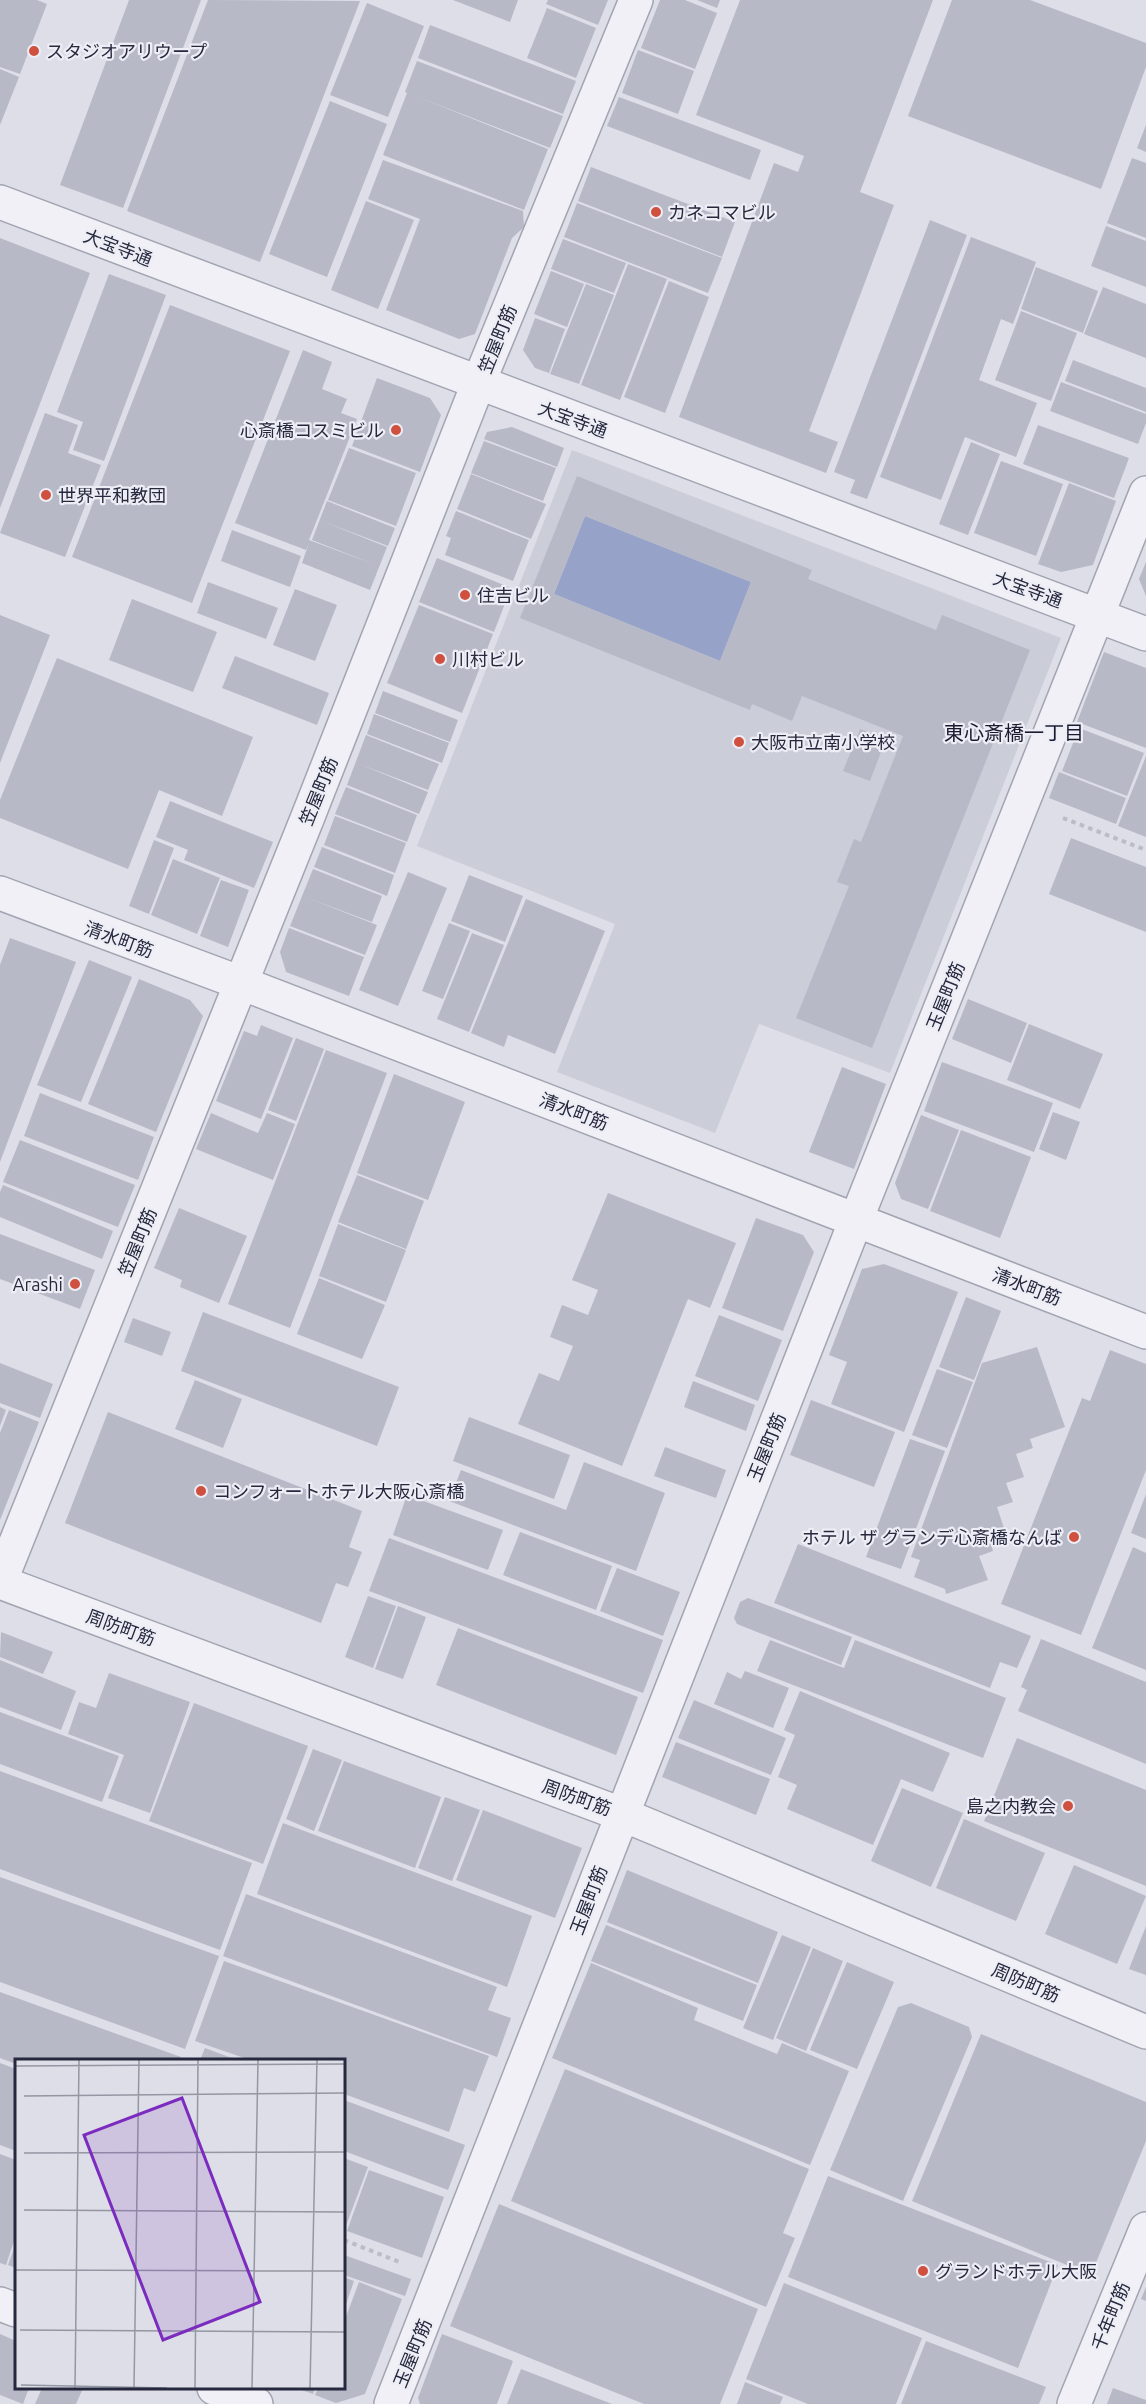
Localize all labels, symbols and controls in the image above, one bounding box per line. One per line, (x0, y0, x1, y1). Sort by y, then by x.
place label: スタジオアリウープ (46, 41, 207, 61)
marker: スタジオアリウープ (27, 44, 41, 58)
place label: カネコマビル (668, 202, 776, 222)
marker: カネコマビル (649, 205, 663, 219)
street label: 大宝寺通 (81, 225, 155, 269)
street label: 笠屋町筋 (474, 302, 520, 376)
street label: 大宝寺通 (536, 397, 610, 441)
place label: 心斎橋コスミビル (240, 420, 384, 440)
marker: 心斎橋コスミビル (389, 423, 403, 437)
place label: 世界平和教団 (58, 485, 166, 505)
marker: 世界平和教団 (39, 488, 53, 502)
street label: 大宝寺通 (991, 567, 1065, 611)
place label: 住吉ビル (477, 585, 549, 605)
marker: 住吉ビル (458, 588, 472, 602)
place label: 川村ビル (452, 649, 524, 669)
marker: 川村ビル (433, 652, 447, 666)
district label: 東心斎橋一丁目 (944, 721, 1084, 744)
place label: 大阪市立南小学校 (751, 732, 895, 752)
marker: 大阪市立南小学校 (732, 735, 746, 749)
street label: 笠屋町筋 (295, 754, 341, 828)
street label: 清水町筋 (82, 917, 156, 961)
street label: 玉屋町筋 (922, 959, 968, 1033)
street label: 清水町筋 (537, 1089, 611, 1133)
street label: 笠屋町筋 (114, 1205, 160, 1279)
street label: 清水町筋 (990, 1264, 1064, 1308)
place label: Arashi (13, 1274, 63, 1294)
marker: Arashi (68, 1277, 82, 1291)
street label: 玉屋町筋 (743, 1410, 789, 1484)
place label: コンフォートホテル大阪心斎橋 (213, 1481, 464, 1501)
marker: コンフォートホテル大阪心斎橋 (194, 1484, 208, 1498)
place label: ホテル ザ グランデ心斎橋なんば (802, 1527, 1062, 1547)
marker: ホテル ザ グランデ心斎橋なんば (1067, 1530, 1081, 1544)
street label: 周防町筋 (84, 1605, 158, 1649)
street label: 周防町筋 (540, 1775, 614, 1819)
place label: 島之内教会 (966, 1796, 1056, 1816)
marker: 島之内教会 (1061, 1799, 1075, 1813)
street label: 玉屋町筋 (566, 1863, 610, 1937)
street label: 周防町筋 (989, 1959, 1063, 2005)
inset map (15, 2059, 345, 2389)
place label: グランドホテル大阪 (935, 2261, 1097, 2281)
marker: グランドホテル大阪 (916, 2264, 930, 2278)
street label: 千年町筋 (1087, 2279, 1133, 2353)
street label: 玉屋町筋 (389, 2316, 435, 2390)

